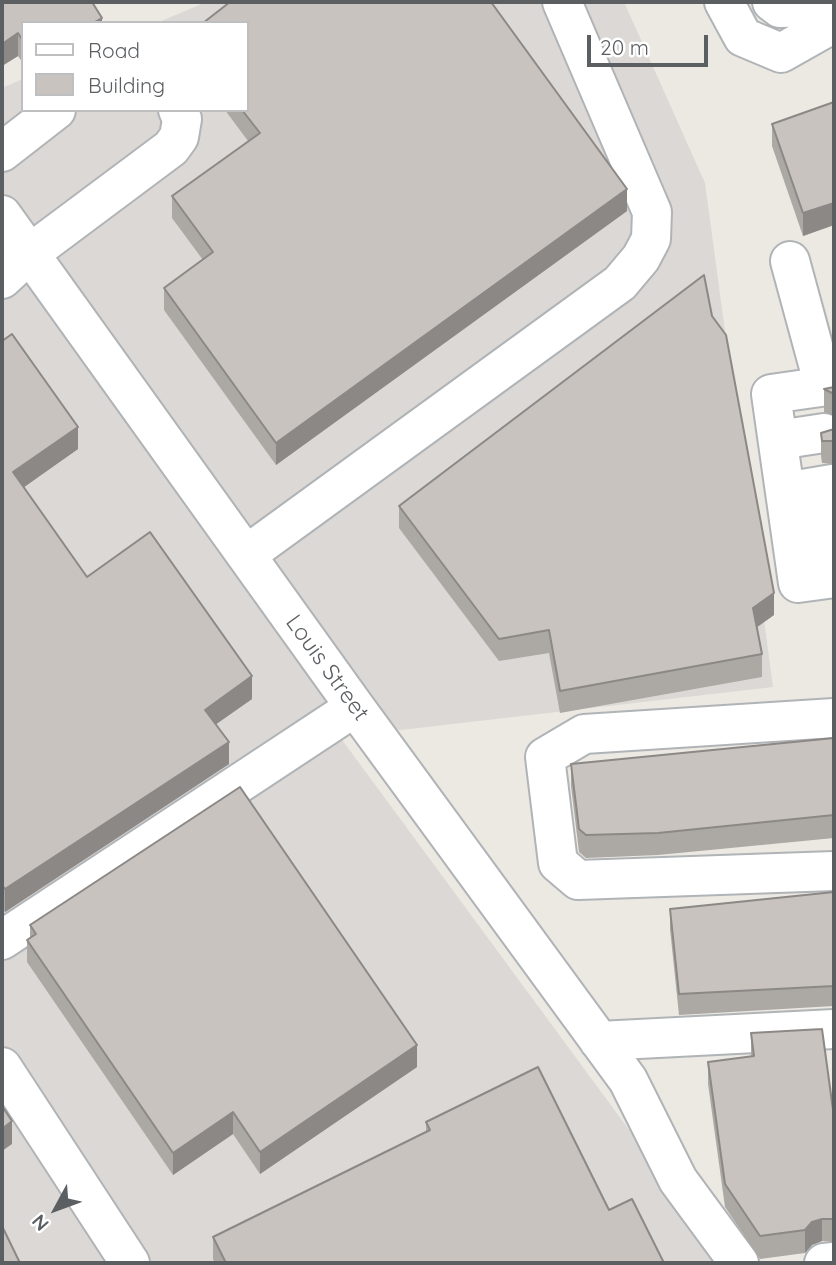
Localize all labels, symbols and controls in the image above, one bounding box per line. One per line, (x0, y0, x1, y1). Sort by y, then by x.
legend (21, 21, 248, 112)
scale bar (591, 21, 712, 65)
text: 20 m (600, 34, 649, 60)
text: Road (88, 37, 140, 63)
text: Building (88, 72, 165, 98)
street label: Louis Street (279, 610, 375, 726)
north arrow (21, 1174, 91, 1244)
text: N (27, 1210, 54, 1236)

